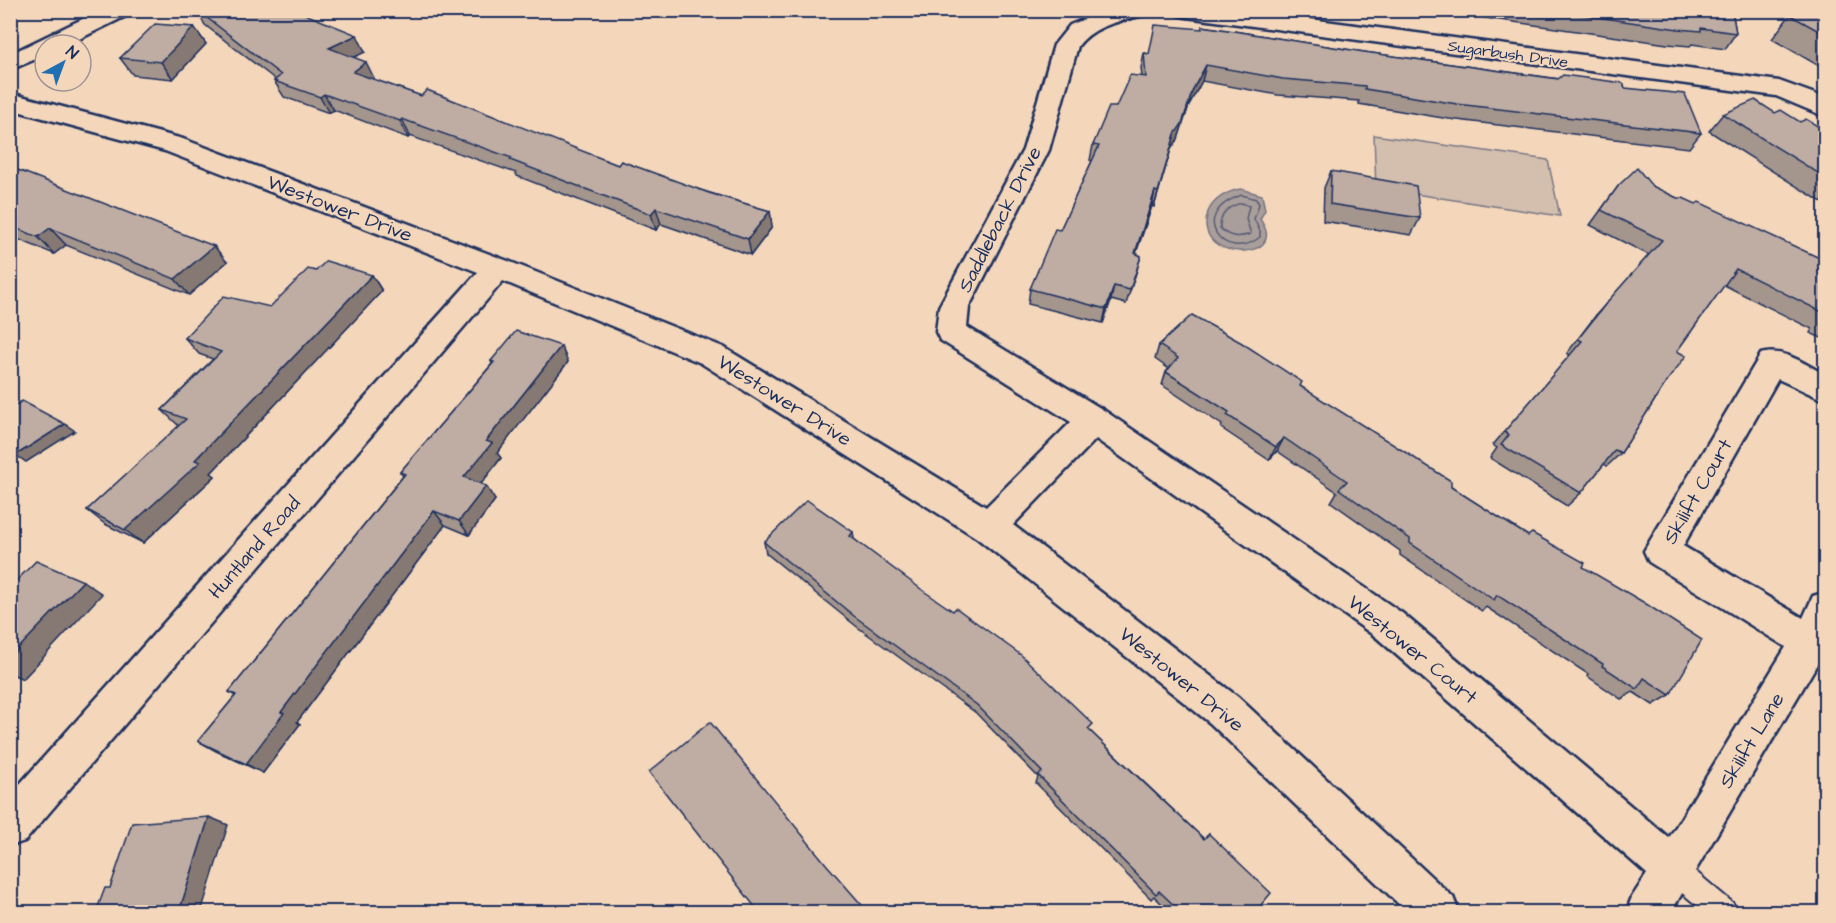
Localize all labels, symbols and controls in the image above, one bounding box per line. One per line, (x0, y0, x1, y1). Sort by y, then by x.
north arrow (33, 33, 93, 93)
street label: Sugarbush Drive (1446, 35, 1570, 74)
text: N (61, 41, 83, 64)
street label: Saddleback Drive (951, 142, 1049, 297)
street label: Westower Drive (263, 168, 416, 250)
street label: Westower Drive (712, 348, 857, 453)
street label: Skilift Court (1656, 434, 1739, 549)
street label: Huntland Road (202, 490, 307, 605)
street label: Westower Court (1341, 589, 1483, 711)
street label: Westower Drive (1113, 621, 1250, 739)
street label: Skilift Lane (1712, 687, 1792, 794)

